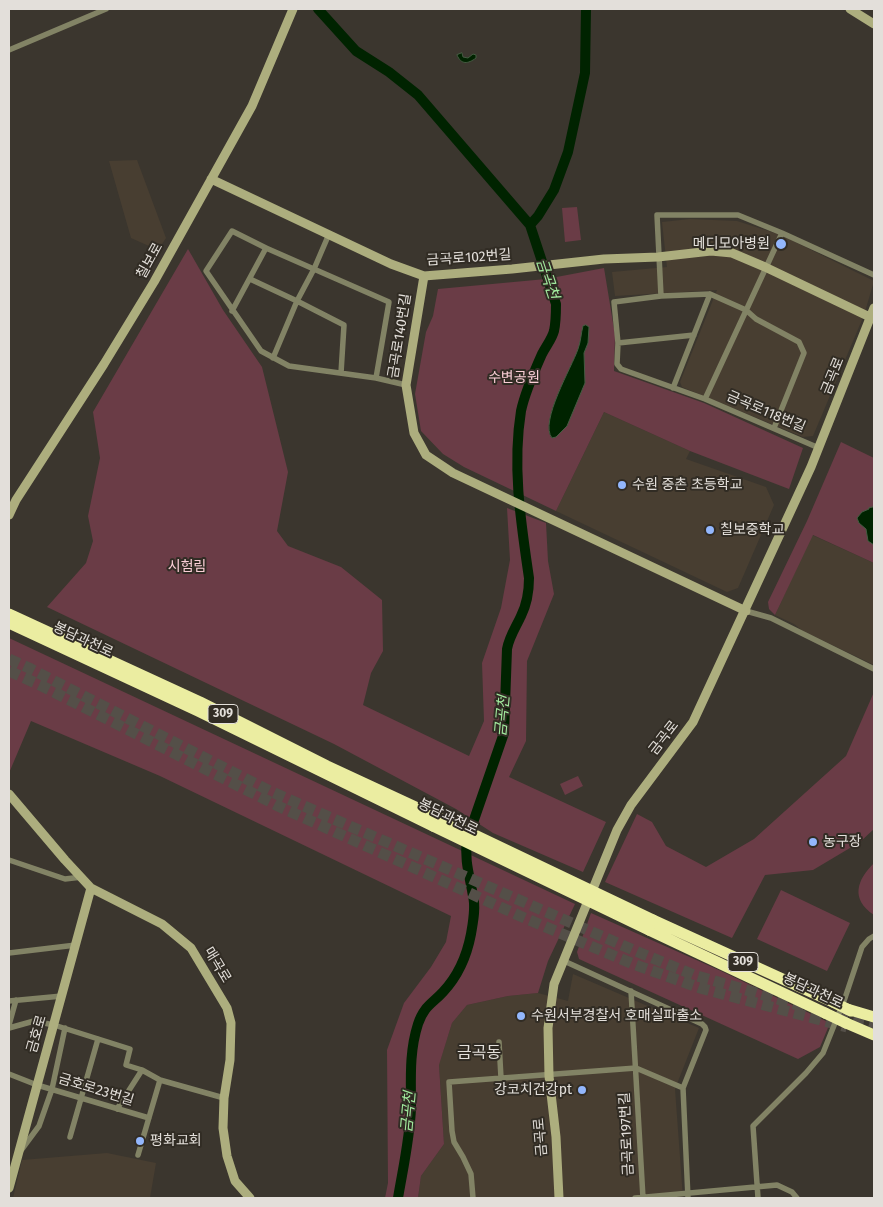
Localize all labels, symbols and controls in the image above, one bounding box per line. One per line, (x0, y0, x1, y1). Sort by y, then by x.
place label: 메디모아병원 (693, 236, 770, 252)
marker: 메디모아병원 (774, 237, 788, 251)
street label: 칠보로 (133, 240, 167, 282)
street label: 금곡로102번길 (426, 247, 512, 269)
water label: 금곡천 (532, 257, 562, 301)
street label: 금곡로140번길 (385, 292, 415, 380)
street label: 금곡로 (818, 355, 848, 397)
park label: 수변공원 (488, 370, 540, 386)
street label: 금곡로118번길 (724, 388, 808, 436)
place label: 수원 중촌 초등학교 (632, 477, 742, 493)
marker: 수원 중촌 초등학교 (616, 479, 628, 491)
place label: 칠보중학교 (720, 522, 784, 538)
marker: 칠보중학교 (704, 524, 716, 536)
park label: 시험림 (168, 559, 206, 575)
street label: 봉담과천로 (50, 619, 116, 661)
water label: 금곡천 (492, 695, 514, 737)
road number: 309 (208, 704, 238, 724)
street label: 금곡로 (645, 718, 683, 758)
street label: 봉담과천로 (415, 795, 481, 839)
place label: 농구장 (823, 834, 862, 850)
marker: 농구장 (807, 836, 819, 848)
street label: 매곡로 (200, 944, 234, 986)
road number: 309 (728, 952, 758, 972)
street label: 봉담과천로 (780, 970, 846, 1012)
place label: 수원서부경찰서 호매실파출소 (531, 1008, 702, 1024)
marker: 수원서부경찰서 호매실파출소 (515, 1010, 527, 1022)
street label: 금호로 (24, 1013, 50, 1055)
district label: 금곡동 (457, 1044, 501, 1064)
street label: 금호로23번길 (56, 1071, 136, 1109)
place label: 강코치건강pt (494, 1082, 572, 1098)
marker: 강코치건강pt (576, 1084, 588, 1096)
water label: 금곡천 (398, 1091, 420, 1133)
street label: 금곡로197번길 (616, 1092, 638, 1176)
street label: 금곡로 (531, 1117, 551, 1157)
place label: 평화교회 (150, 1133, 202, 1149)
marker: 평화교회 (134, 1135, 146, 1147)

